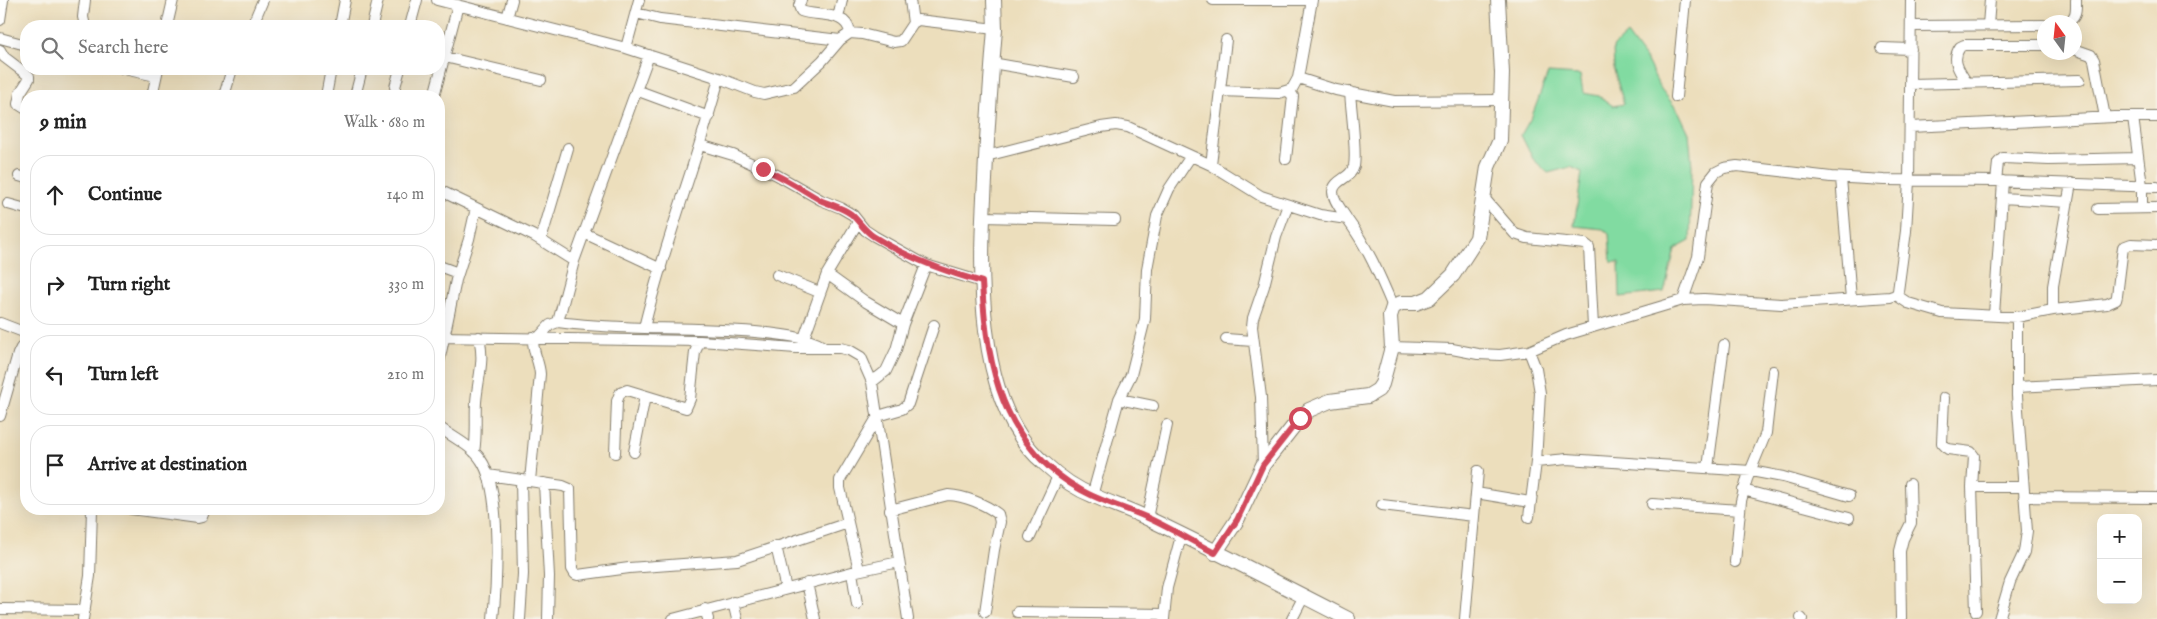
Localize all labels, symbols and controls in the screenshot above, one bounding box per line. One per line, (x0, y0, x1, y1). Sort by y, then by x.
north arrow (2037, 15, 2082, 60)
search box (20, 20, 445, 75)
icon: search (38, 34, 66, 62)
text: Search here (78, 36, 169, 60)
text: 9 min (40, 109, 87, 136)
text: Walk · 680 m (344, 113, 425, 133)
route end (752, 158, 775, 181)
icon: ahead (41, 181, 69, 209)
text: Continue (88, 183, 162, 207)
text: 140 m (386, 185, 424, 205)
icon: right (41, 271, 69, 299)
text: Turn right (88, 273, 170, 297)
text: 330 m (388, 275, 424, 295)
icon: left (41, 361, 69, 389)
text: Turn left (88, 363, 159, 387)
text: 210 m (387, 365, 424, 385)
route start (1289, 407, 1312, 430)
icon: arrive (41, 451, 69, 479)
text: Arrive at destination (88, 453, 247, 477)
map controls (2097, 514, 2142, 604)
button: + (2097, 514, 2142, 559)
button: − (2097, 559, 2142, 604)

